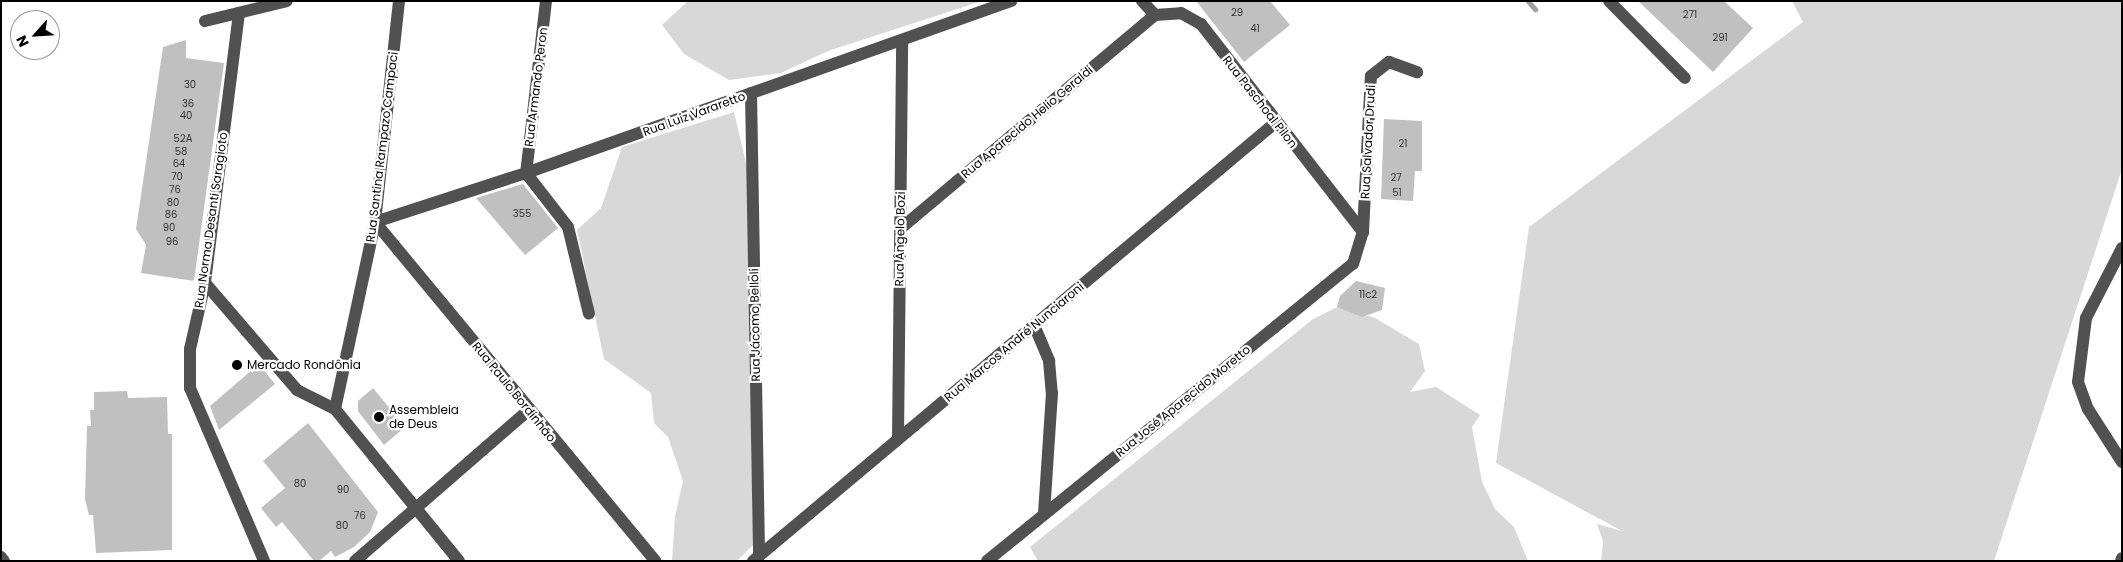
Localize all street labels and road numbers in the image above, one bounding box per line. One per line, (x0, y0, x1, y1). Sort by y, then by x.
street label: Rua Armando Peron (522, 26, 550, 148)
street label: Rua Santina Rampazo Campaci (363, 51, 401, 243)
street label: Rua Paschoal Pilon (1220, 53, 1300, 151)
street label: Rua Aparecido Helio Geraldi (958, 63, 1096, 181)
street label: Rua Salvador Drudi (1358, 84, 1378, 200)
street label: Rua Luiz Vararetto (641, 89, 747, 139)
street label: Rua Norma Desanti Saragioto (192, 131, 230, 309)
street label: Rua Ângelo Bozi (892, 191, 908, 287)
street label: Rua Jácomo Belloli (747, 268, 763, 382)
street label: Rua Marcos André Nunciaroni (941, 279, 1087, 405)
street label: Rua Paulo Bordinhão (469, 339, 559, 445)
street label: Rua José Aparecido Moretto (1113, 342, 1253, 460)

